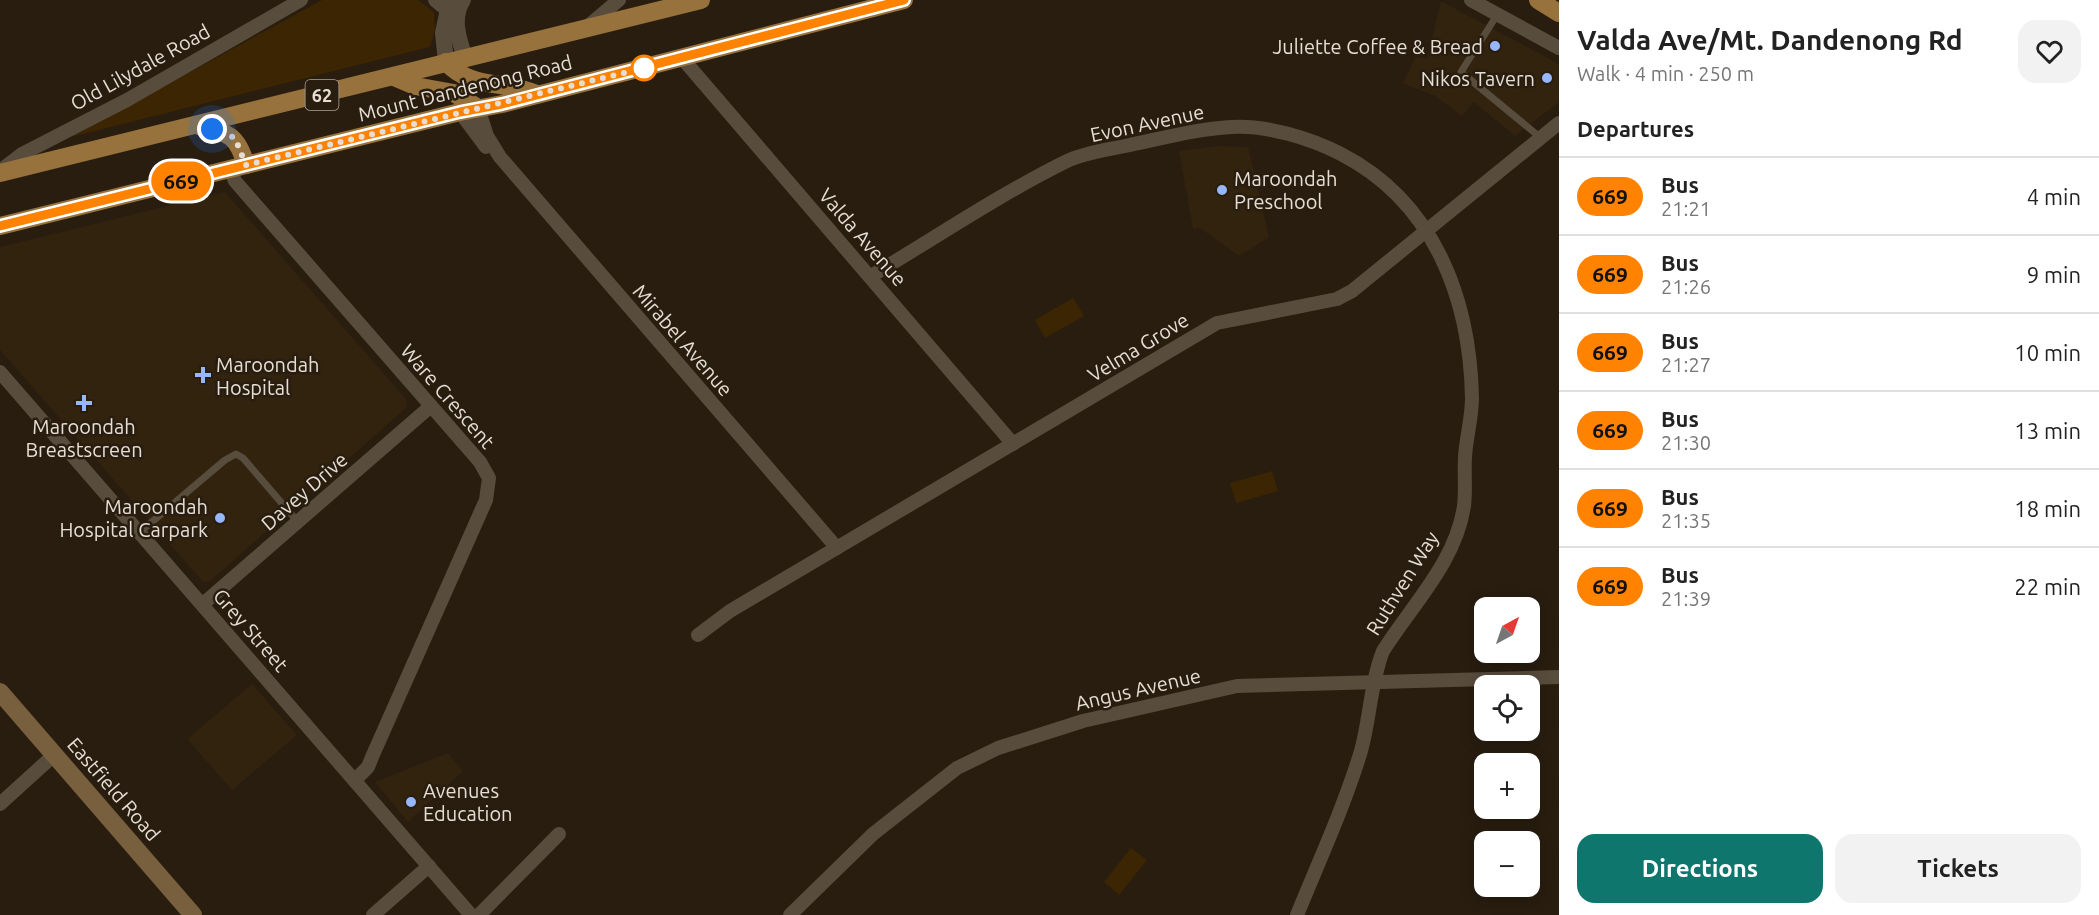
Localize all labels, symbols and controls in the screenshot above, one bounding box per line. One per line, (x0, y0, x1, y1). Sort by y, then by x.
street label: Old Lilydale Road (66, 19, 214, 115)
button: heart (2018, 20, 2081, 83)
text: Valda Ave/Mt. Dandenong Rd (1577, 24, 1963, 55)
place label: Juliette Coffee & Bread (1273, 35, 1483, 58)
marker: Juliette Coffee & Bread (1488, 39, 1502, 53)
street label: Mount Dandenong Road (356, 50, 574, 126)
unlabelled marker (631, 55, 657, 81)
text: Walk · 4 min · 250 m (1577, 62, 1754, 85)
place label: Nikos Tavern (1421, 67, 1535, 90)
marker: Nikos Tavern (1540, 71, 1554, 85)
road number: 62 (306, 80, 338, 110)
street label: Evon Avenue (1088, 100, 1206, 146)
your location (197, 114, 227, 144)
text: Departures (1577, 116, 1694, 141)
line badge: 669 (146, 162, 216, 201)
place label: Maroondah Preschool (1234, 167, 1337, 213)
text: 669 (163, 169, 199, 193)
text: Bus (1661, 172, 1699, 197)
street label: Valda Avenue (814, 183, 912, 291)
marker: Maroondah Preschool (1215, 183, 1229, 197)
text: 669 (1592, 184, 1628, 208)
text: 4 min (2027, 184, 2081, 209)
text: 21:21 (1661, 197, 1711, 220)
text: Bus (1661, 250, 1699, 275)
text: 669 (1592, 262, 1628, 286)
text: 9 min (2027, 262, 2081, 287)
text: 21:26 (1661, 275, 1711, 298)
street label: Mirabel Avenue (628, 280, 738, 400)
street label: Velma Grove (1083, 308, 1193, 386)
text: Bus (1661, 328, 1699, 353)
street label: Ware Crescent (396, 339, 500, 453)
text: 669 (1592, 340, 1628, 364)
text: 10 min (2014, 340, 2081, 365)
place label: Maroondah Hospital (216, 353, 319, 399)
text: 21:27 (1661, 353, 1711, 376)
marker: Maroondah Hospital (194, 366, 212, 384)
marker: Maroondah Breastscreen (75, 394, 93, 412)
text: Bus (1661, 406, 1699, 431)
place label: Maroondah Breastscreen (25, 415, 143, 461)
text: 669 (1592, 418, 1628, 442)
text: 13 min (2014, 418, 2081, 443)
text: 21:30 (1661, 431, 1711, 454)
street label: Davey Drive (256, 447, 352, 535)
text: Bus (1661, 484, 1699, 509)
place label: Maroondah Hospital Carpark (59, 495, 208, 541)
text: 669 (1592, 496, 1628, 520)
text: 18 min (2014, 496, 2081, 521)
text: 21:35 (1661, 509, 1711, 532)
marker: Maroondah Hospital Carpark (213, 511, 227, 525)
street label: Ruthven Way (1361, 527, 1443, 639)
text: Bus (1661, 562, 1699, 587)
text: 669 (1592, 574, 1628, 598)
text: 22 min (2014, 574, 2081, 599)
street label: Grey Street (209, 584, 293, 676)
text: 21:39 (1661, 587, 1711, 610)
north arrow (1474, 597, 1540, 663)
map controls (1474, 597, 1540, 897)
street label: Angus Avenue (1073, 663, 1203, 715)
button: locate (1474, 675, 1540, 741)
street label: Eastfield Road (63, 733, 165, 845)
button: + (1474, 753, 1540, 819)
place label: Avenues Education (423, 779, 513, 825)
marker: Avenues Education (404, 795, 418, 809)
button: − (1474, 831, 1540, 897)
button: Directions (1577, 834, 1823, 903)
button: Tickets (1835, 834, 2081, 903)

